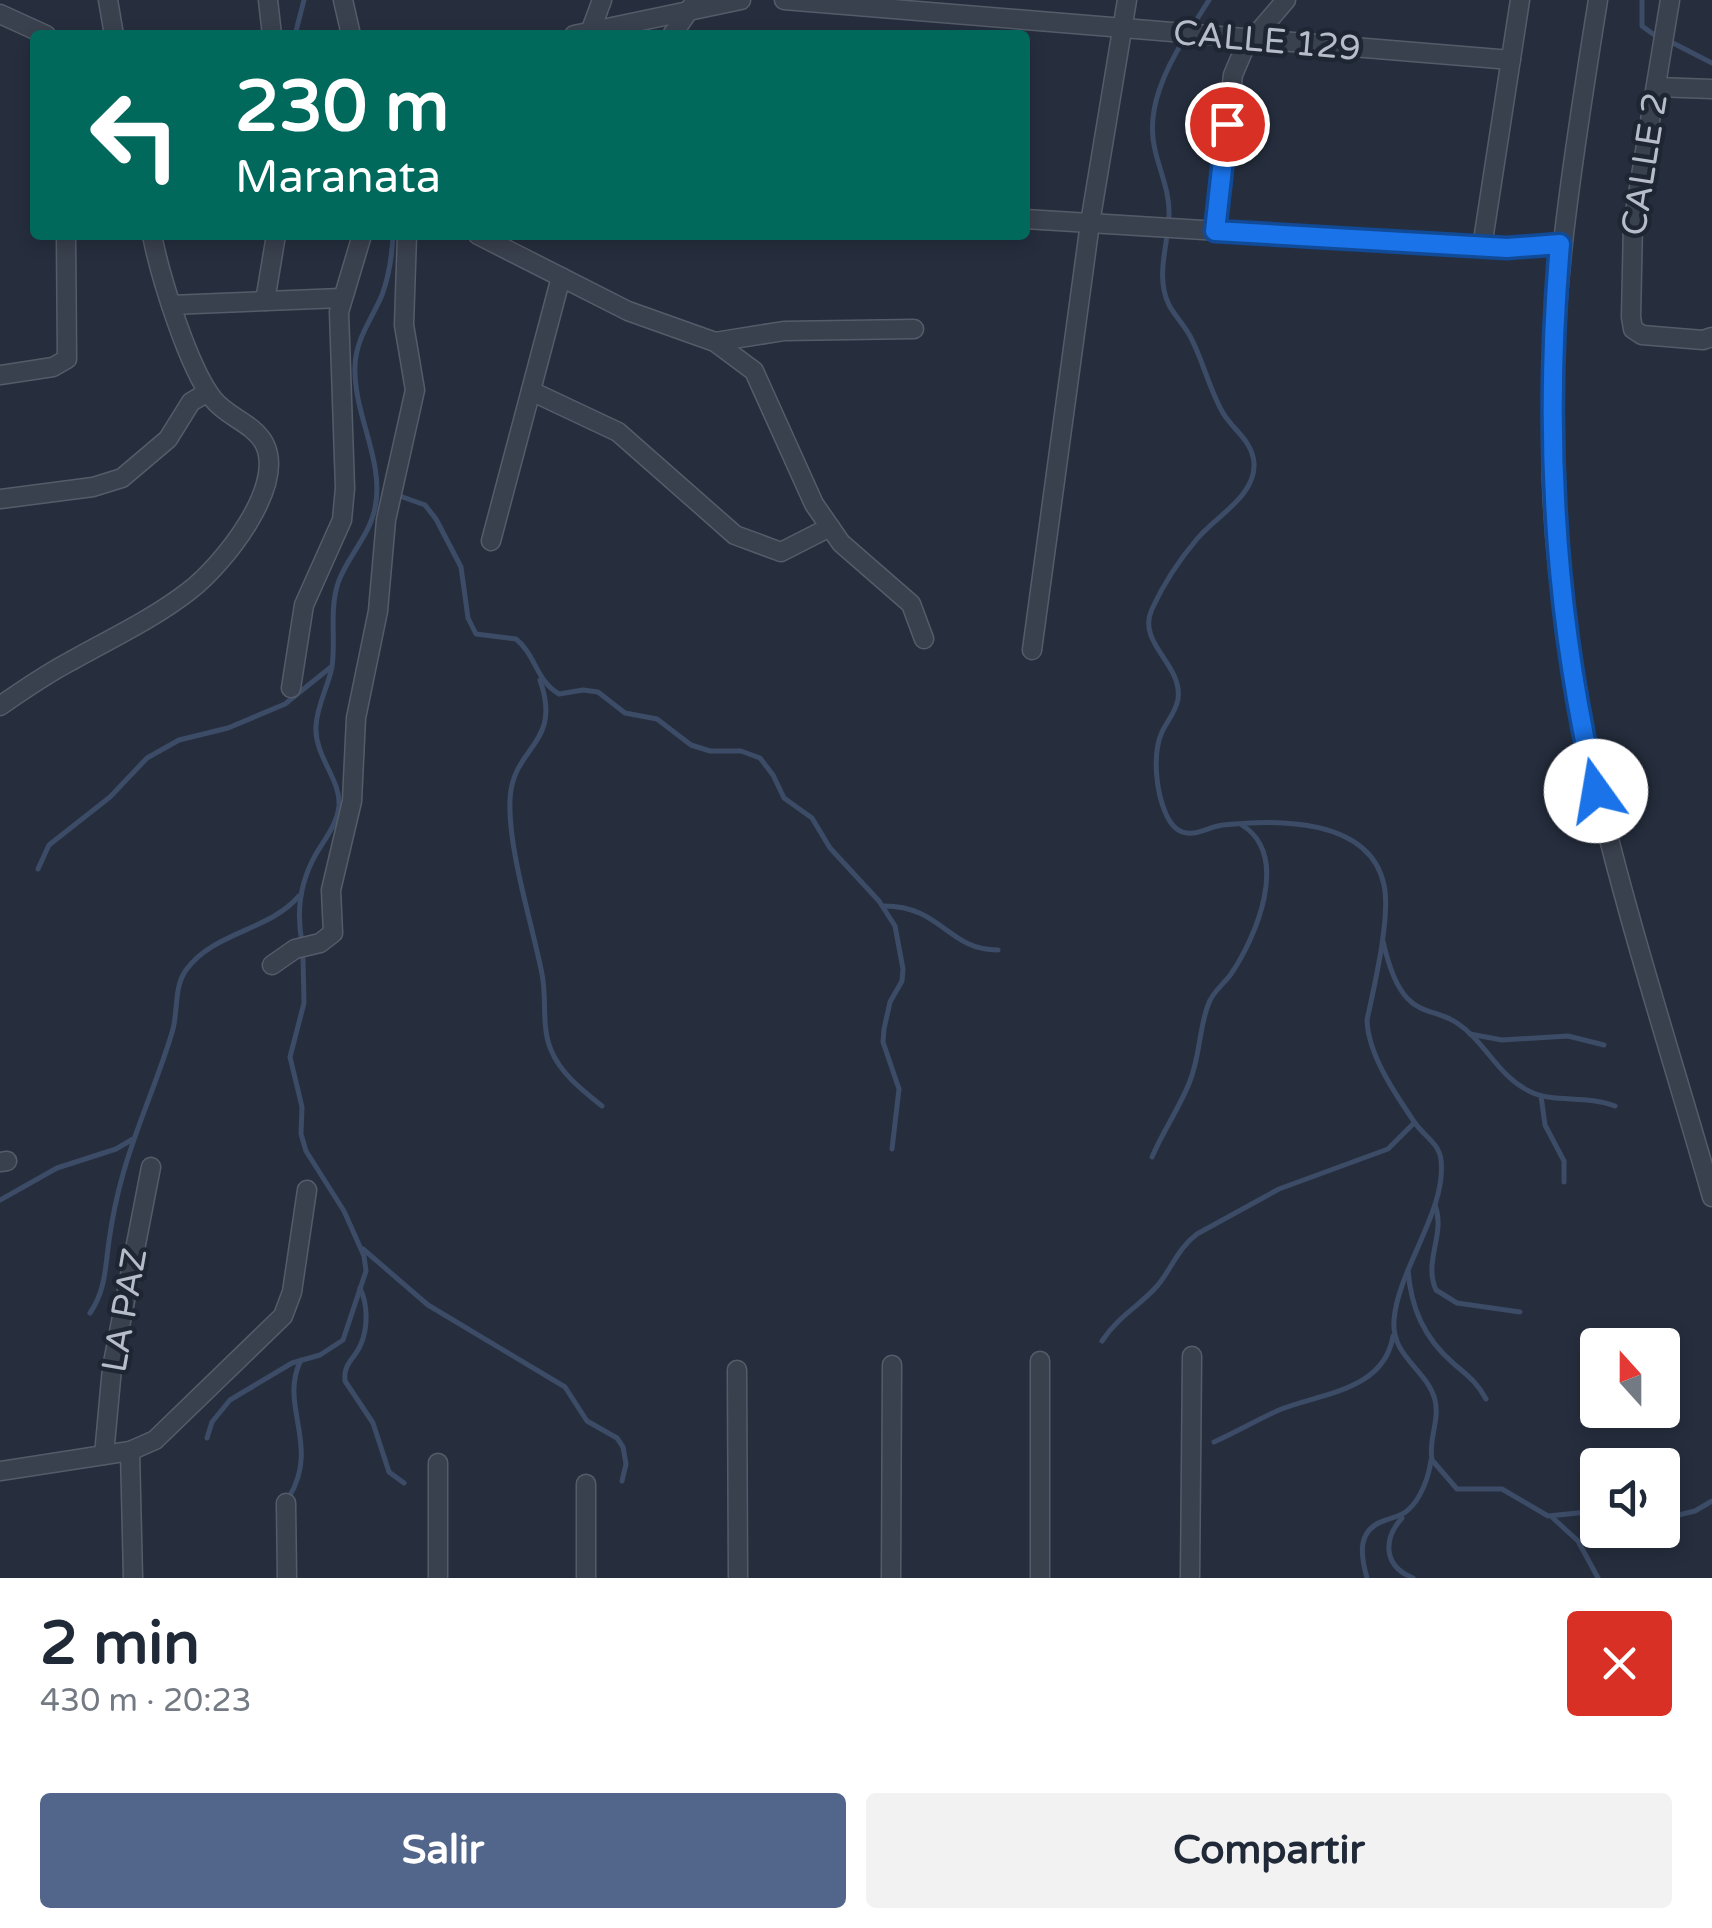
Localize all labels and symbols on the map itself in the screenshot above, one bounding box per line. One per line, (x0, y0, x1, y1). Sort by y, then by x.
street label: CALLE 129 (1171, 12, 1362, 70)
pin (1185, 82, 1270, 167)
street label: CALLE 2 (1613, 90, 1677, 239)
position arrow (1544, 739, 1648, 843)
street label: LA PAZ (93, 1245, 157, 1375)
north arrow (1580, 1328, 1680, 1428)

